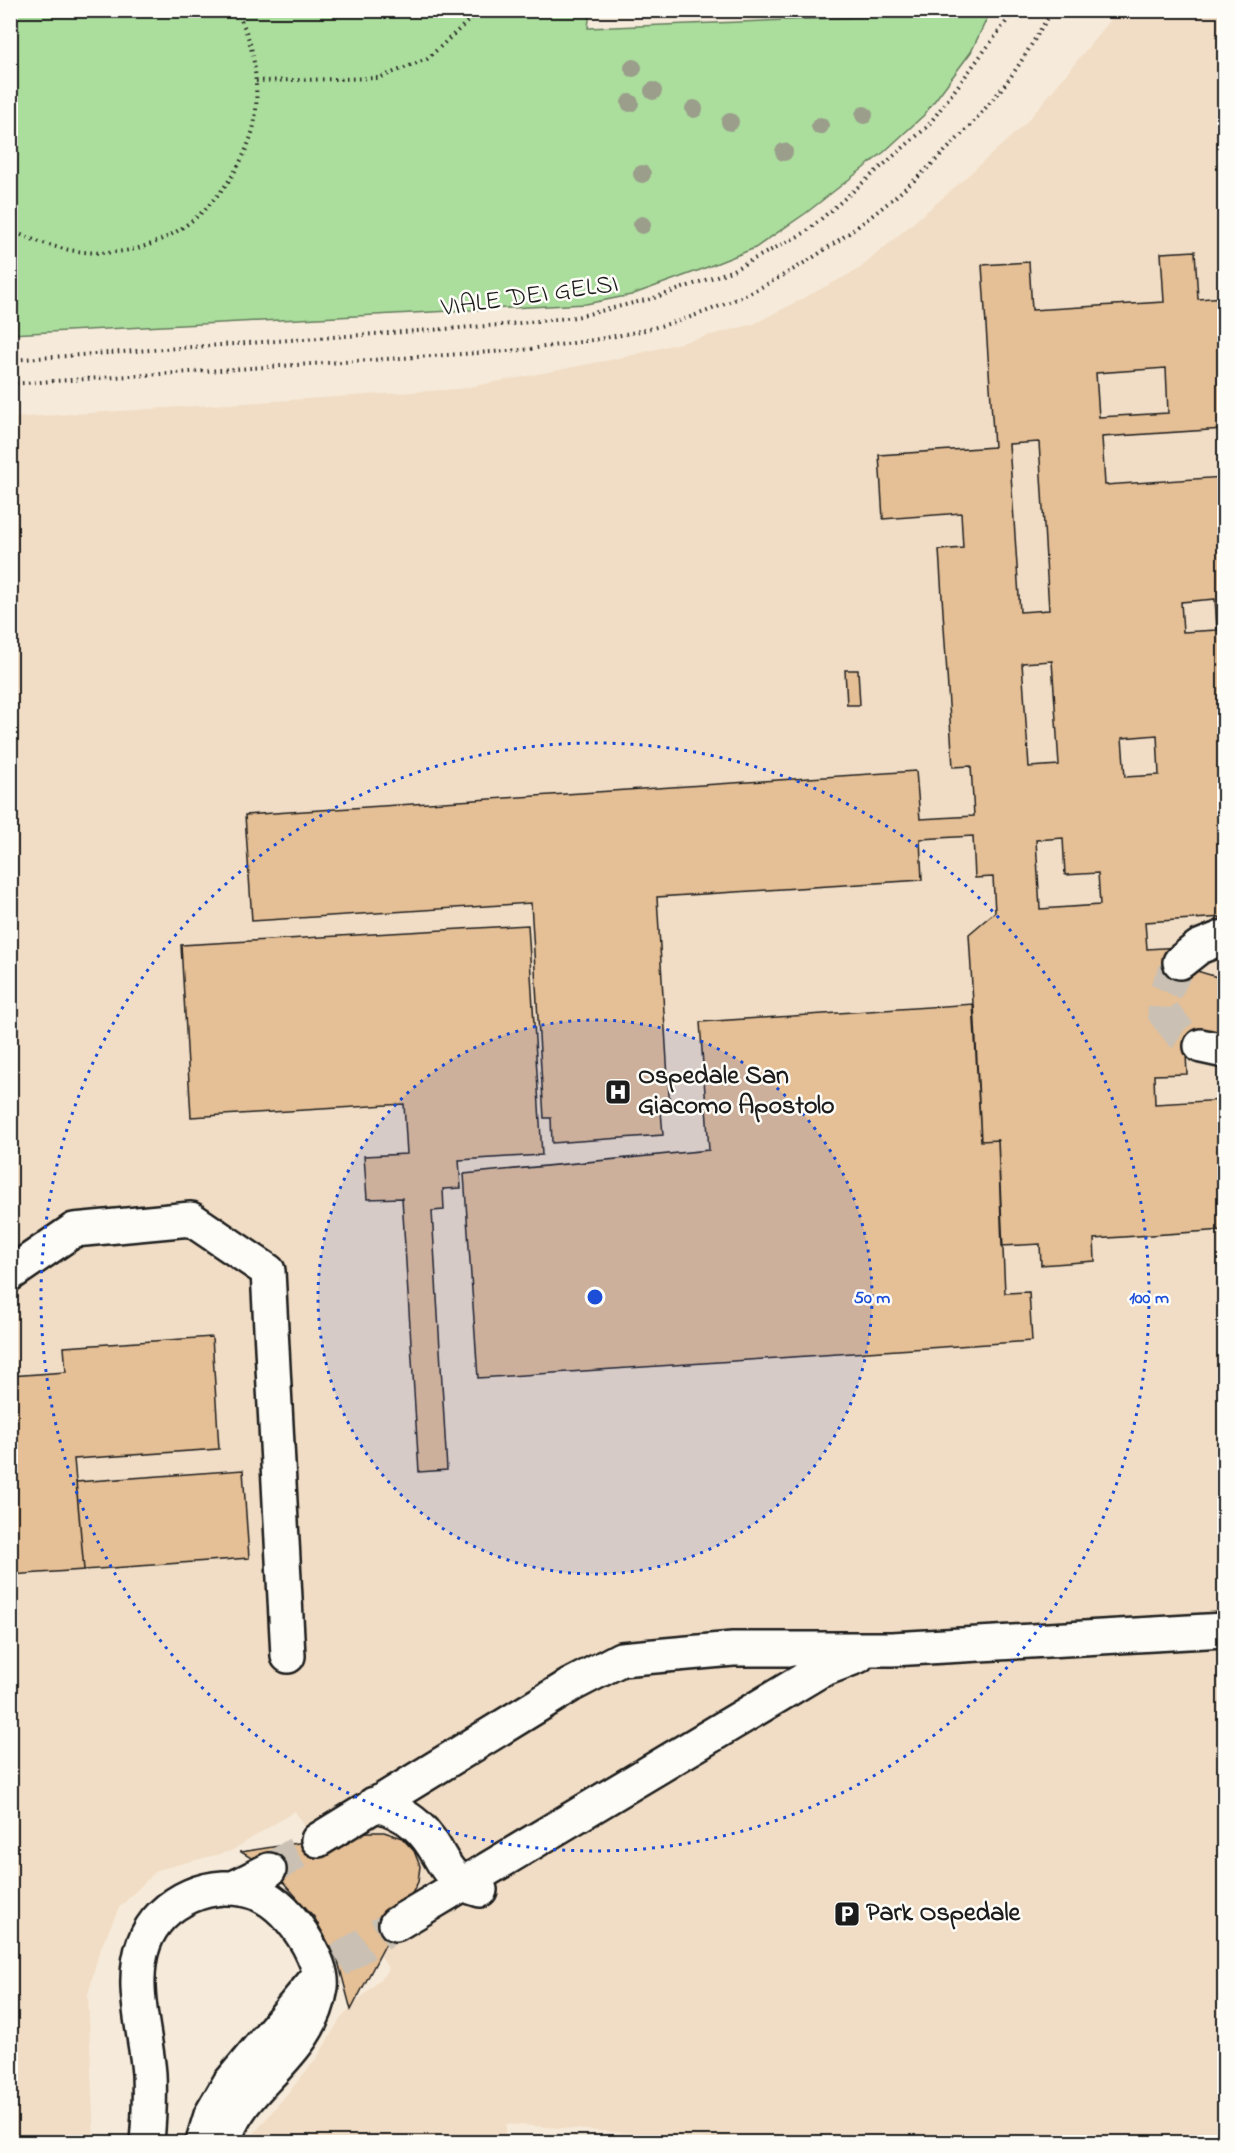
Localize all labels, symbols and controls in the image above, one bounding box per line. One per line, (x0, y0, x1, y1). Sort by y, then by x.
street label: VIALE DEI GELSI (438, 266, 621, 328)
place label: Ospedale San Giacomo Apostolo (638, 1058, 835, 1126)
hospital icon: Ospedale San Giacomo Apostolo (603, 1077, 633, 1107)
text: 50 m (854, 1286, 890, 1312)
text: 100 m (1129, 1286, 1169, 1312)
centre of rings (585, 1287, 605, 1307)
place label: Park Ospedale (866, 1895, 1022, 1933)
parking icon: Park Ospedale (832, 1899, 862, 1929)

